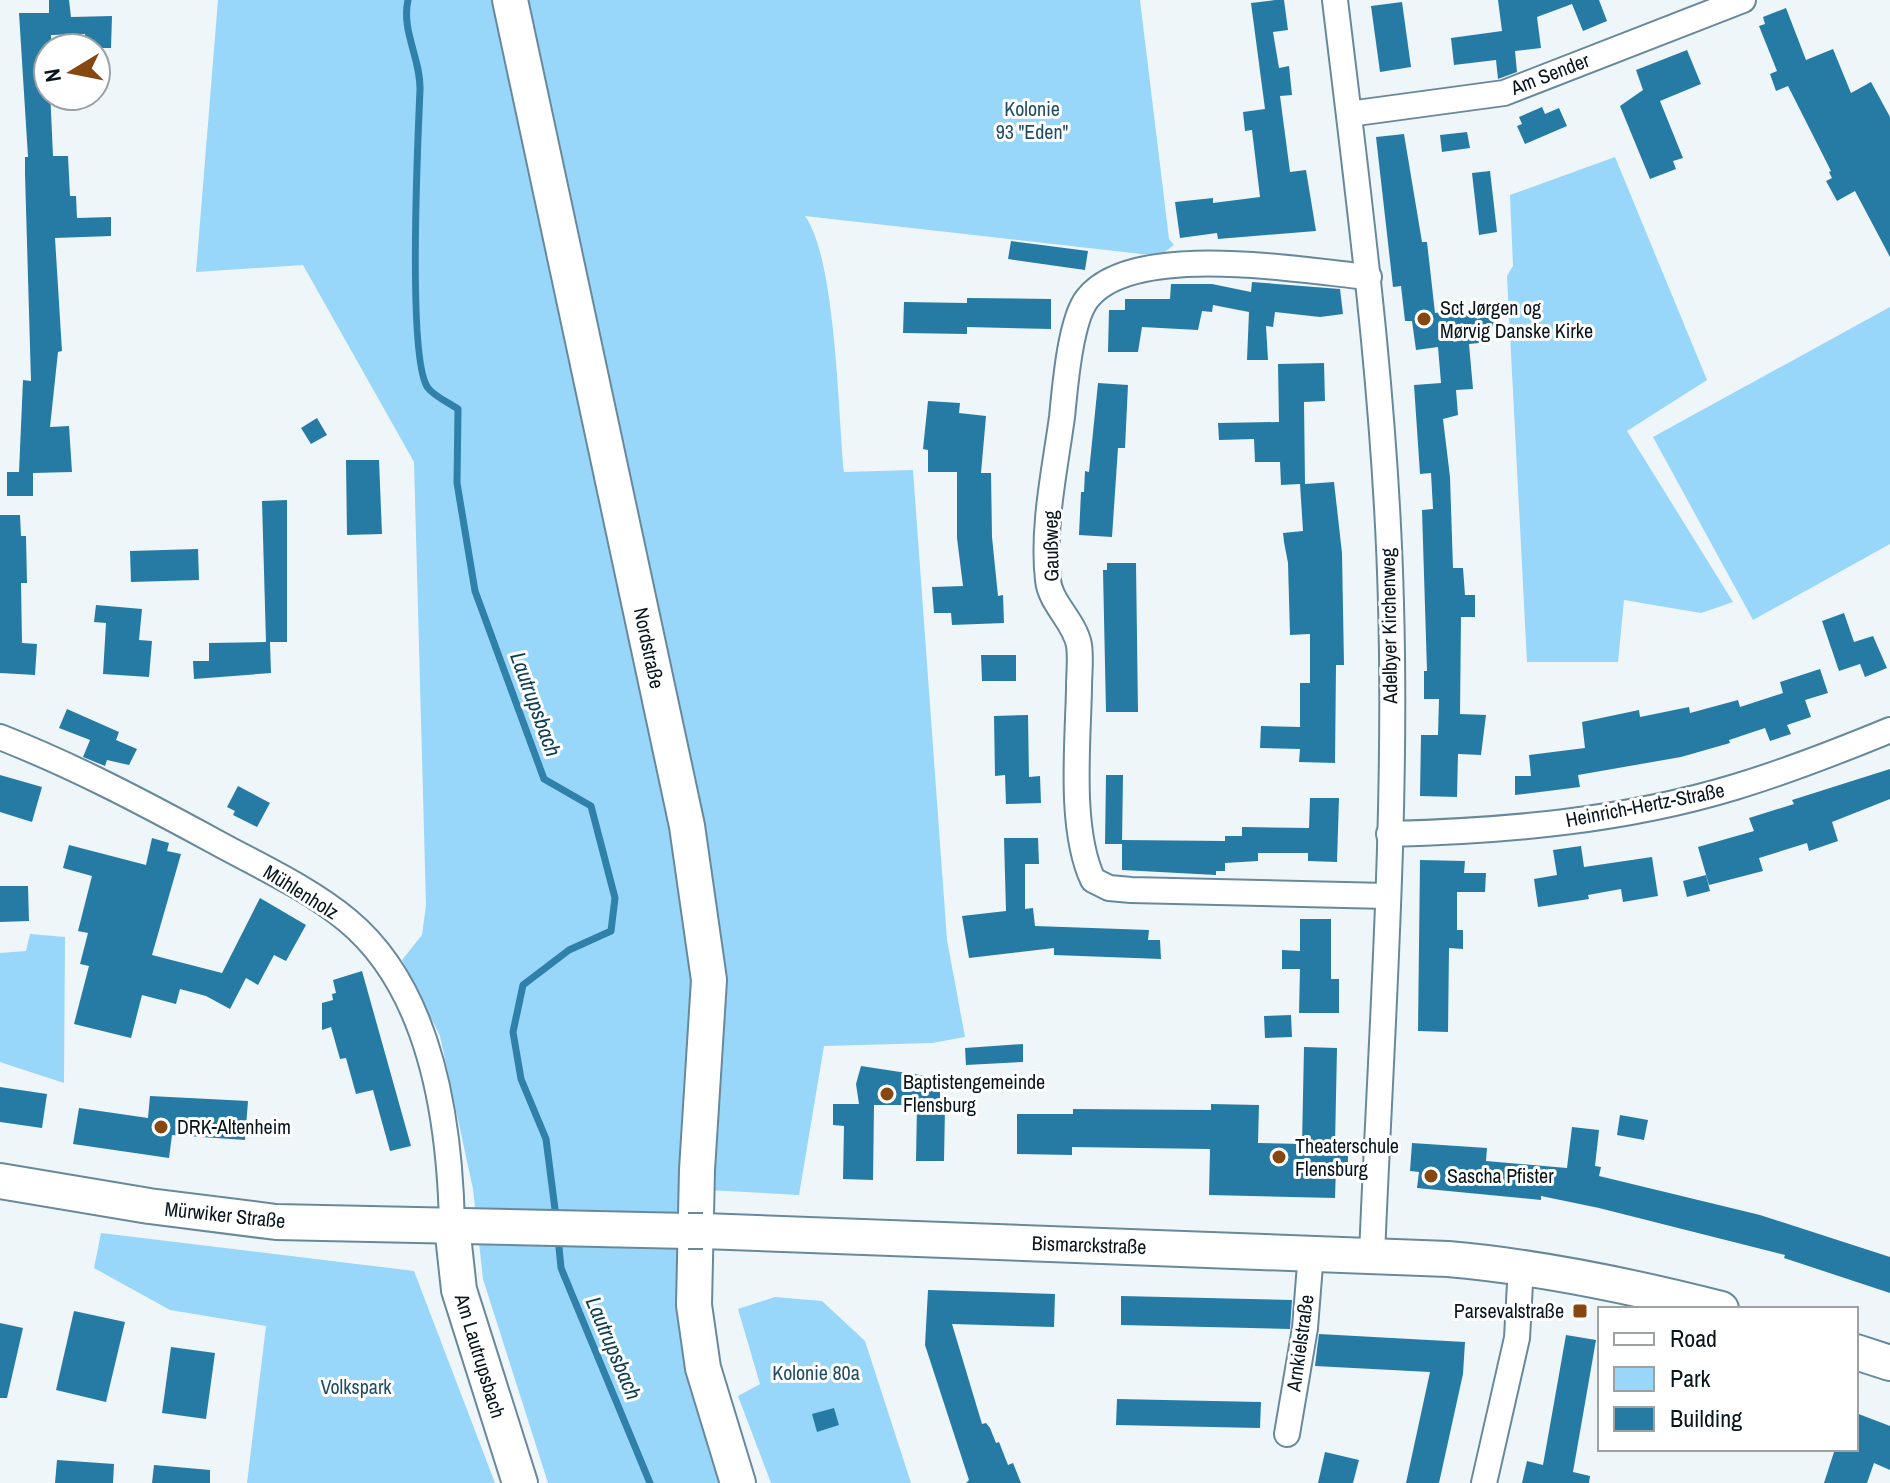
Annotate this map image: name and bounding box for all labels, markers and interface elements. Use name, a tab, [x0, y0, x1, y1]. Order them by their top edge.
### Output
north arrow	[32, 32, 112, 112]
street label: Am Sender	[1506, 46, 1593, 101]
text: N	[36, 66, 68, 84]
park label: Kolonie 93 "Eden"	[996, 95, 1069, 145]
place label: Sct Jørgen og Mørvig Danske Kirke	[1440, 294, 1593, 344]
marker: Sct Jørgen og Mørvig Danske Kirke	[1415, 310, 1433, 328]
street label: Gaußweg	[1036, 510, 1065, 582]
street label: Adelbyer Kirchenweg	[1374, 548, 1403, 705]
street label: Nordstraße	[628, 605, 671, 691]
water label: Lautrupsbach	[503, 648, 569, 760]
street label: Heinrich-Hertz-Straße	[1563, 776, 1727, 833]
street label: Mühlenholz	[259, 858, 344, 925]
place label: Baptistengemeinde Flensburg	[903, 1068, 1045, 1118]
marker: Baptistengemeinde Flensburg	[878, 1085, 896, 1103]
place label: DRK-Altenheim	[177, 1113, 291, 1140]
marker: DRK-Altenheim	[152, 1118, 170, 1136]
place label: Theaterschule Flensburg	[1295, 1132, 1399, 1182]
marker: Theaterschule Flensburg	[1270, 1148, 1288, 1166]
place label: Sascha Pfister	[1447, 1162, 1554, 1189]
marker: Sascha Pfister	[1422, 1167, 1440, 1185]
street label: Mürwiker Straße	[163, 1195, 287, 1234]
street label: Bismarckstraße	[1031, 1229, 1147, 1260]
street label: Am Lautrupsbach	[448, 1289, 512, 1421]
water label: Lautrupsbach	[579, 1292, 649, 1404]
street label: Arnkielstraße	[1279, 1293, 1320, 1394]
place label: Parsevalstraße	[1454, 1297, 1564, 1324]
marker: Parsevalstraße	[1571, 1302, 1589, 1320]
legend	[1598, 1307, 1858, 1451]
text: Road	[1670, 1322, 1717, 1354]
park label: Kolonie 80a	[772, 1359, 860, 1386]
text: Park	[1670, 1362, 1711, 1394]
park label: Volkspark	[320, 1373, 392, 1400]
text: Building	[1670, 1402, 1742, 1434]

